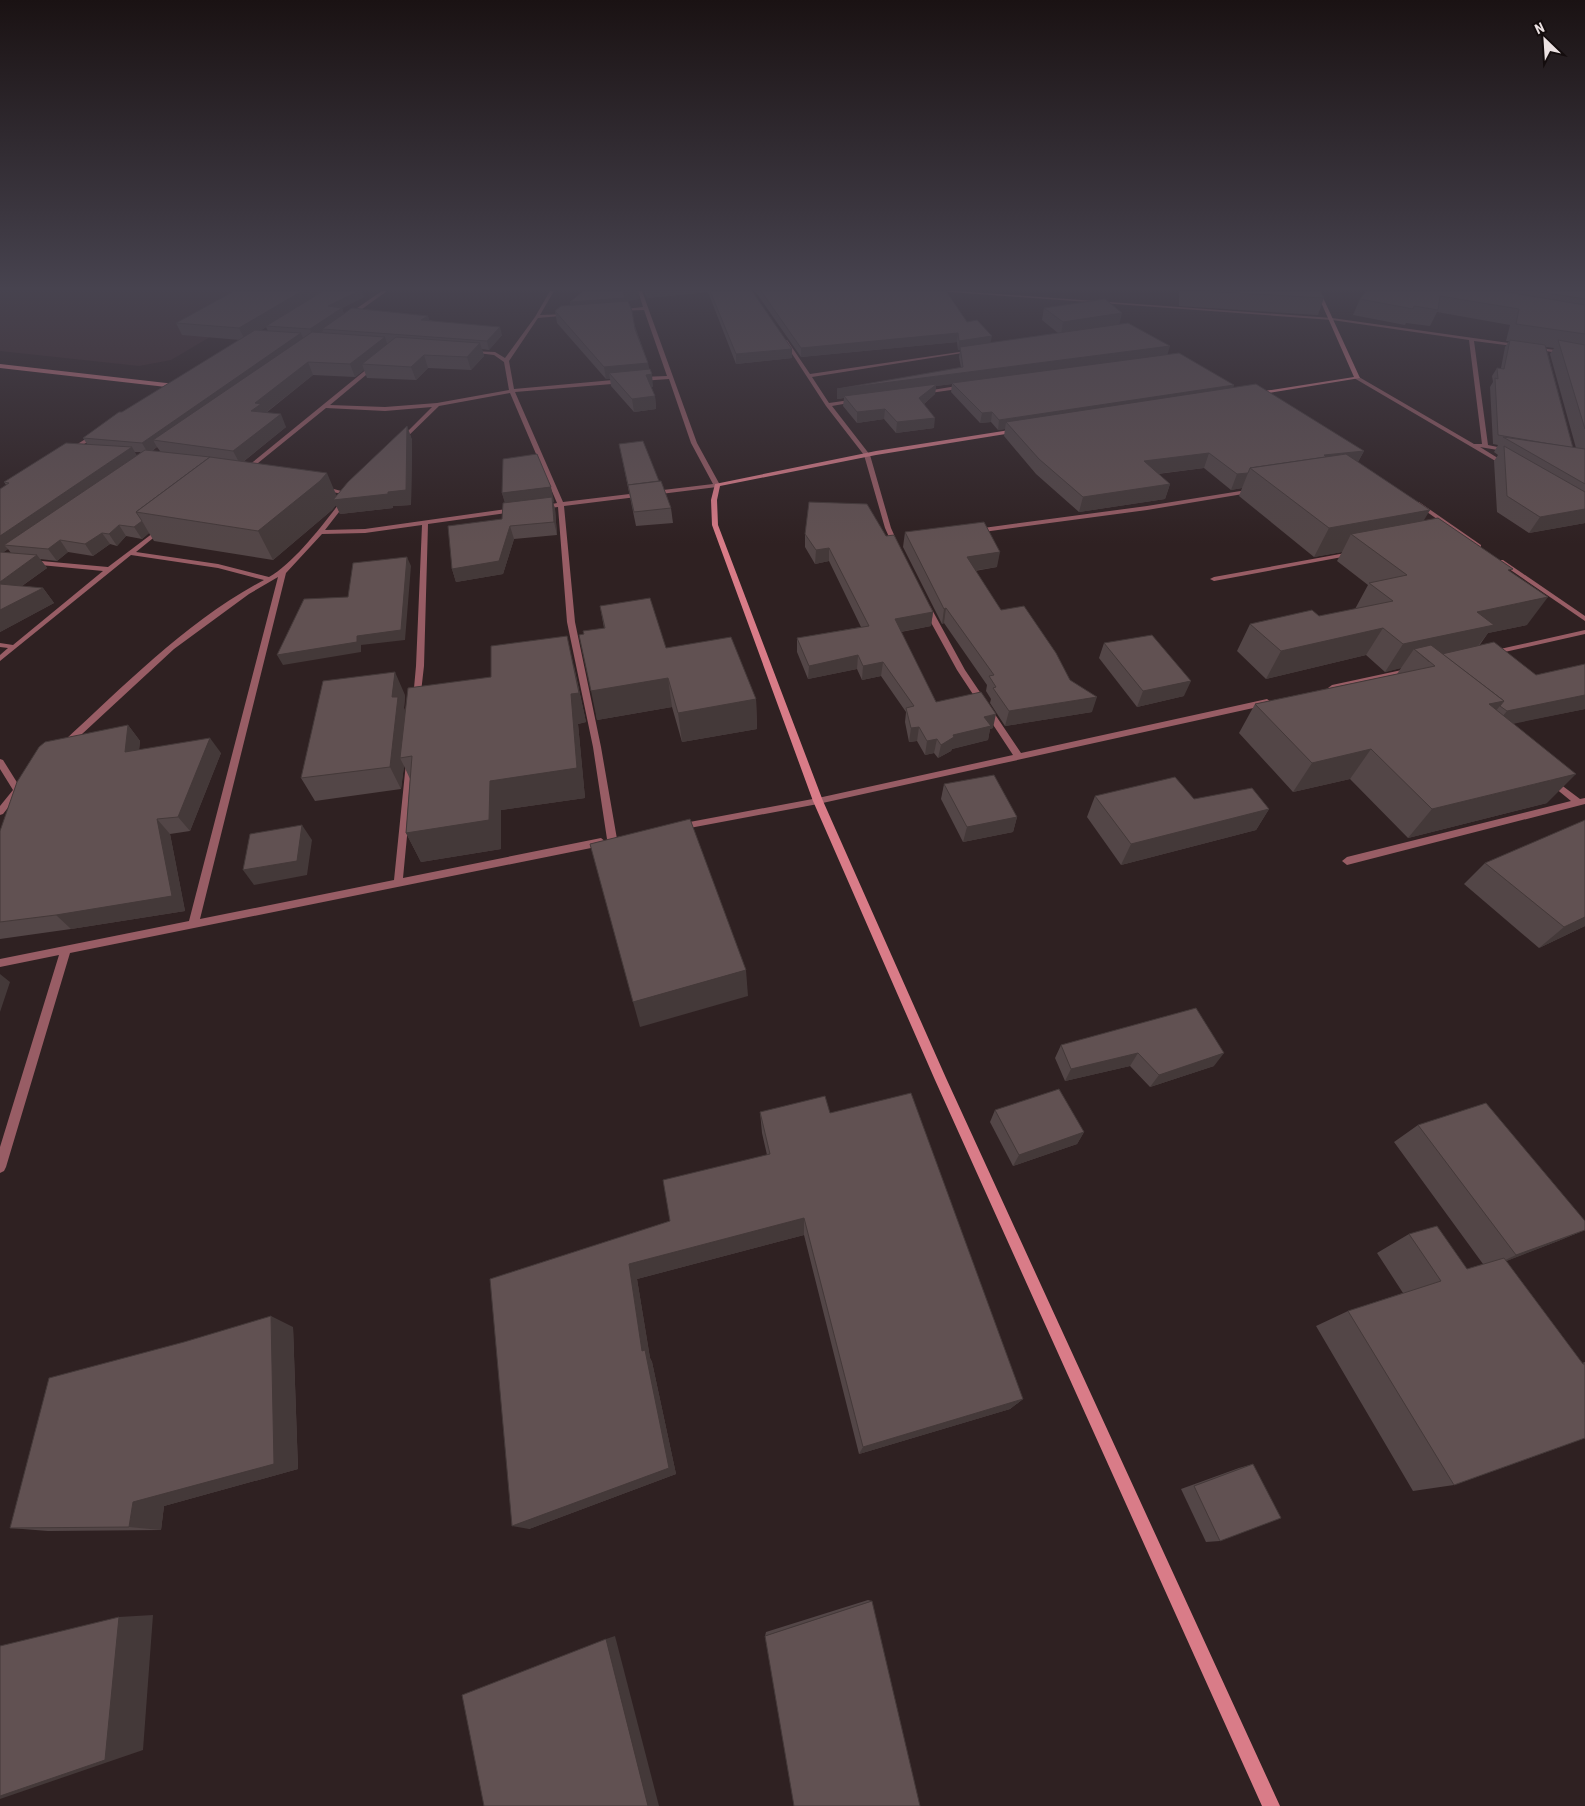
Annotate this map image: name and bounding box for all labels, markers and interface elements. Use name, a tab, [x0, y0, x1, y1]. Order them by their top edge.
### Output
north arrow	[1520, 15, 1570, 65]
text: N	[1532, 19, 1547, 37]

